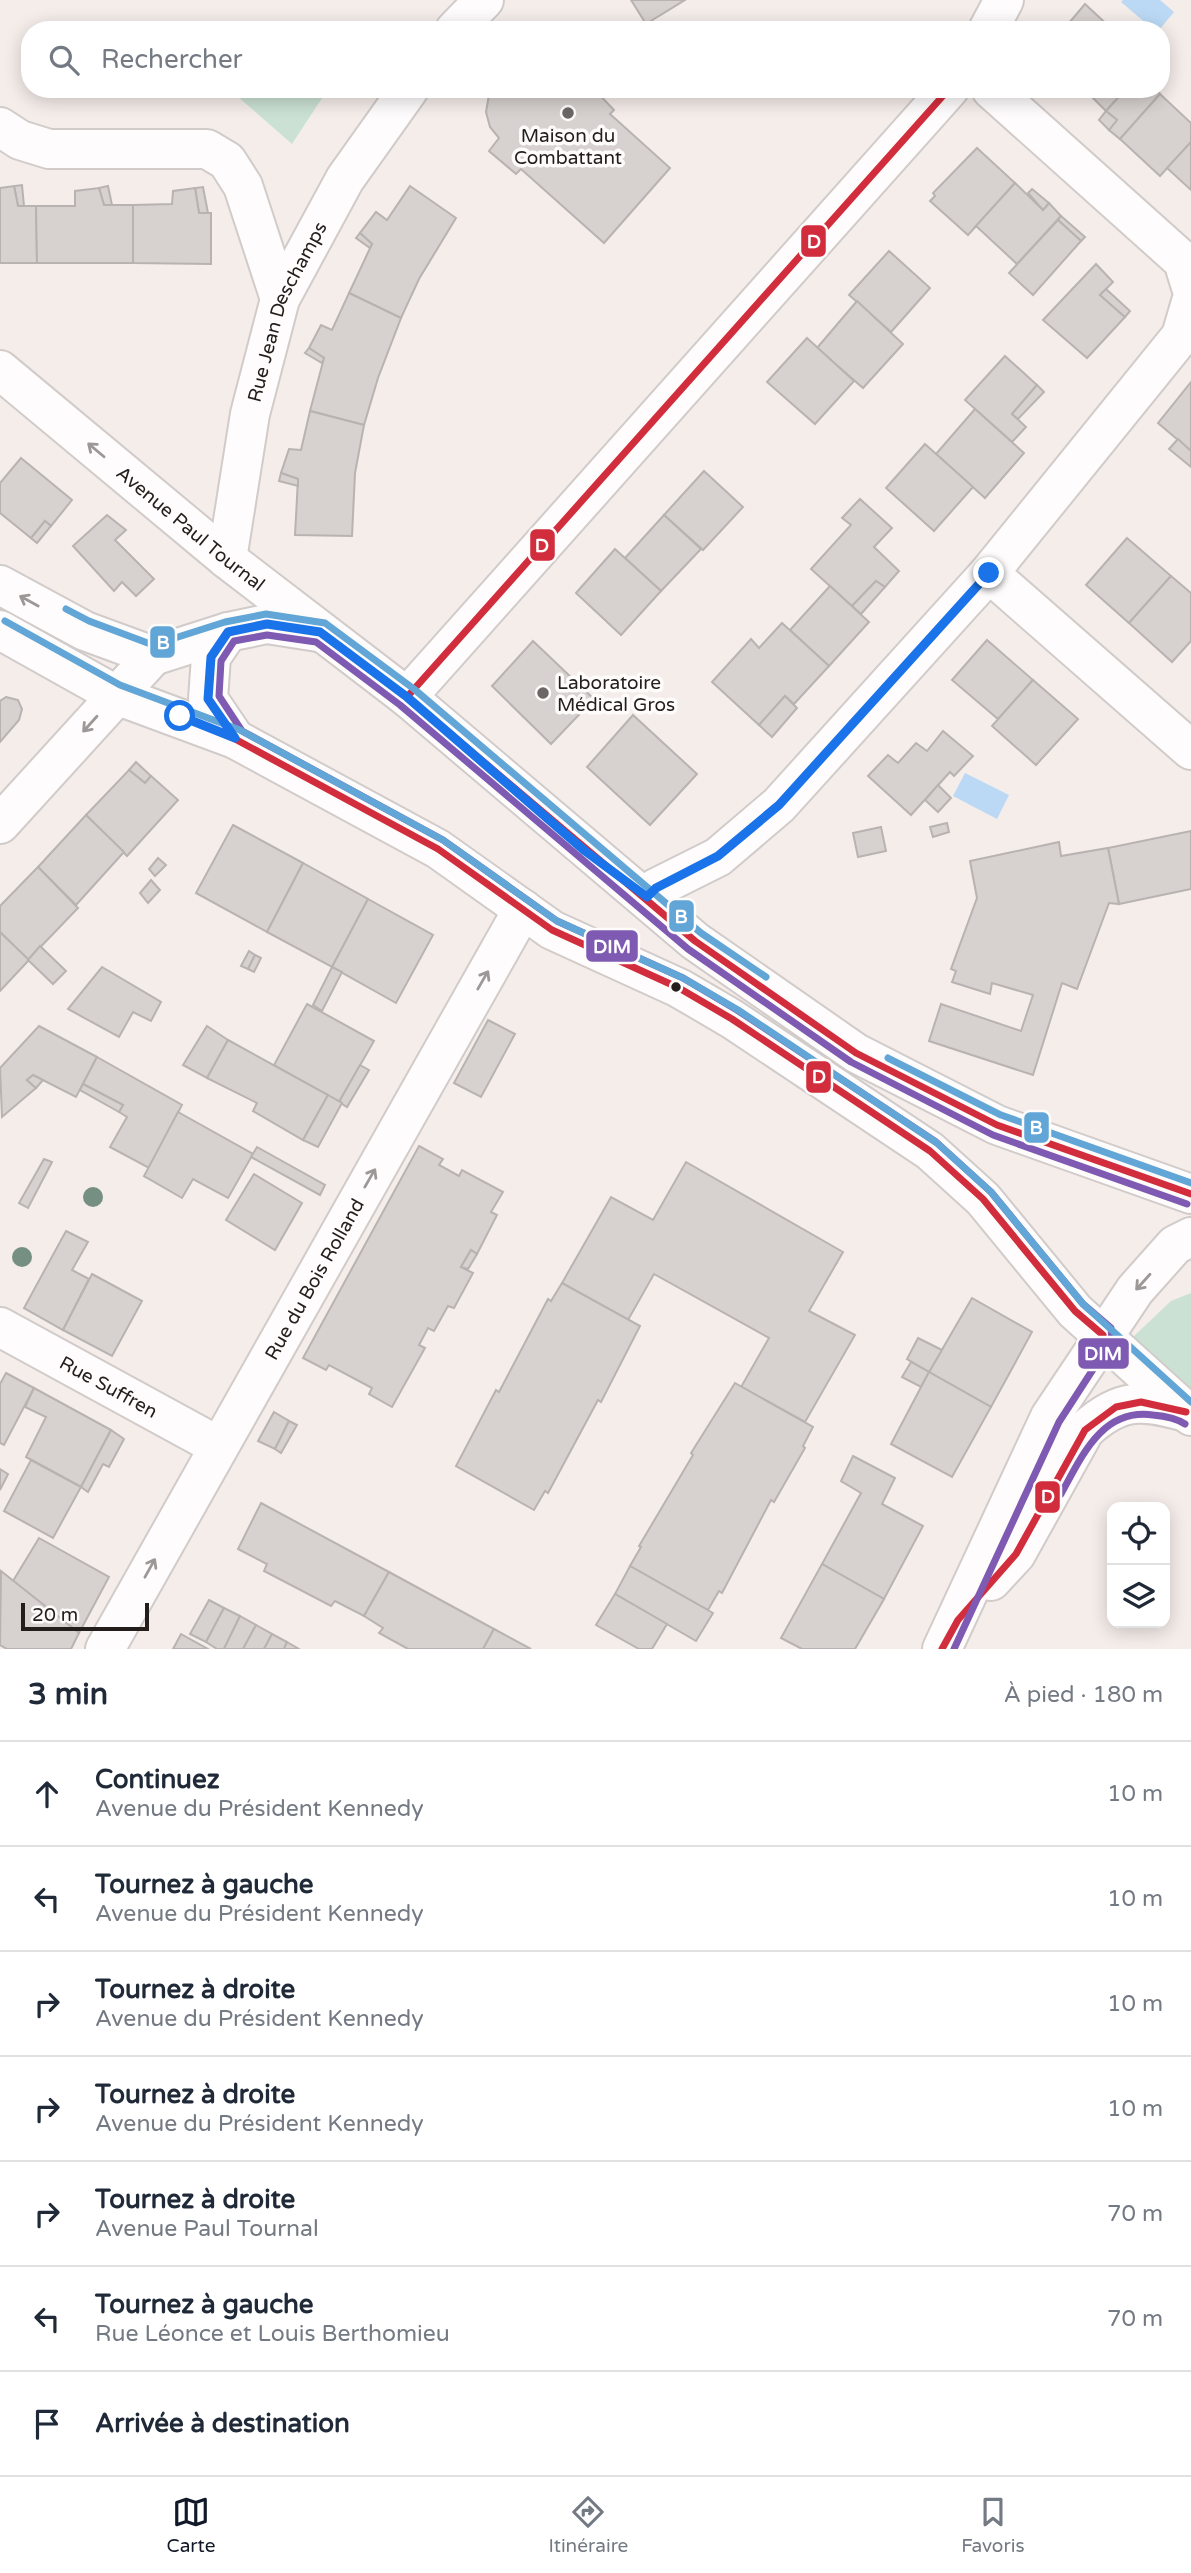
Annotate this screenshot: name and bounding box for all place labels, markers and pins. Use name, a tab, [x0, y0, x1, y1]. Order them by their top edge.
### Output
marker: Maison du Combattant	[560, 105, 576, 121]
place label: Maison du Combattant	[514, 125, 622, 169]
place label: Laboratoire Médical Gros	[557, 672, 675, 716]
marker: Laboratoire Médical Gros	[535, 685, 551, 701]
unlabelled marker	[669, 980, 683, 994]

